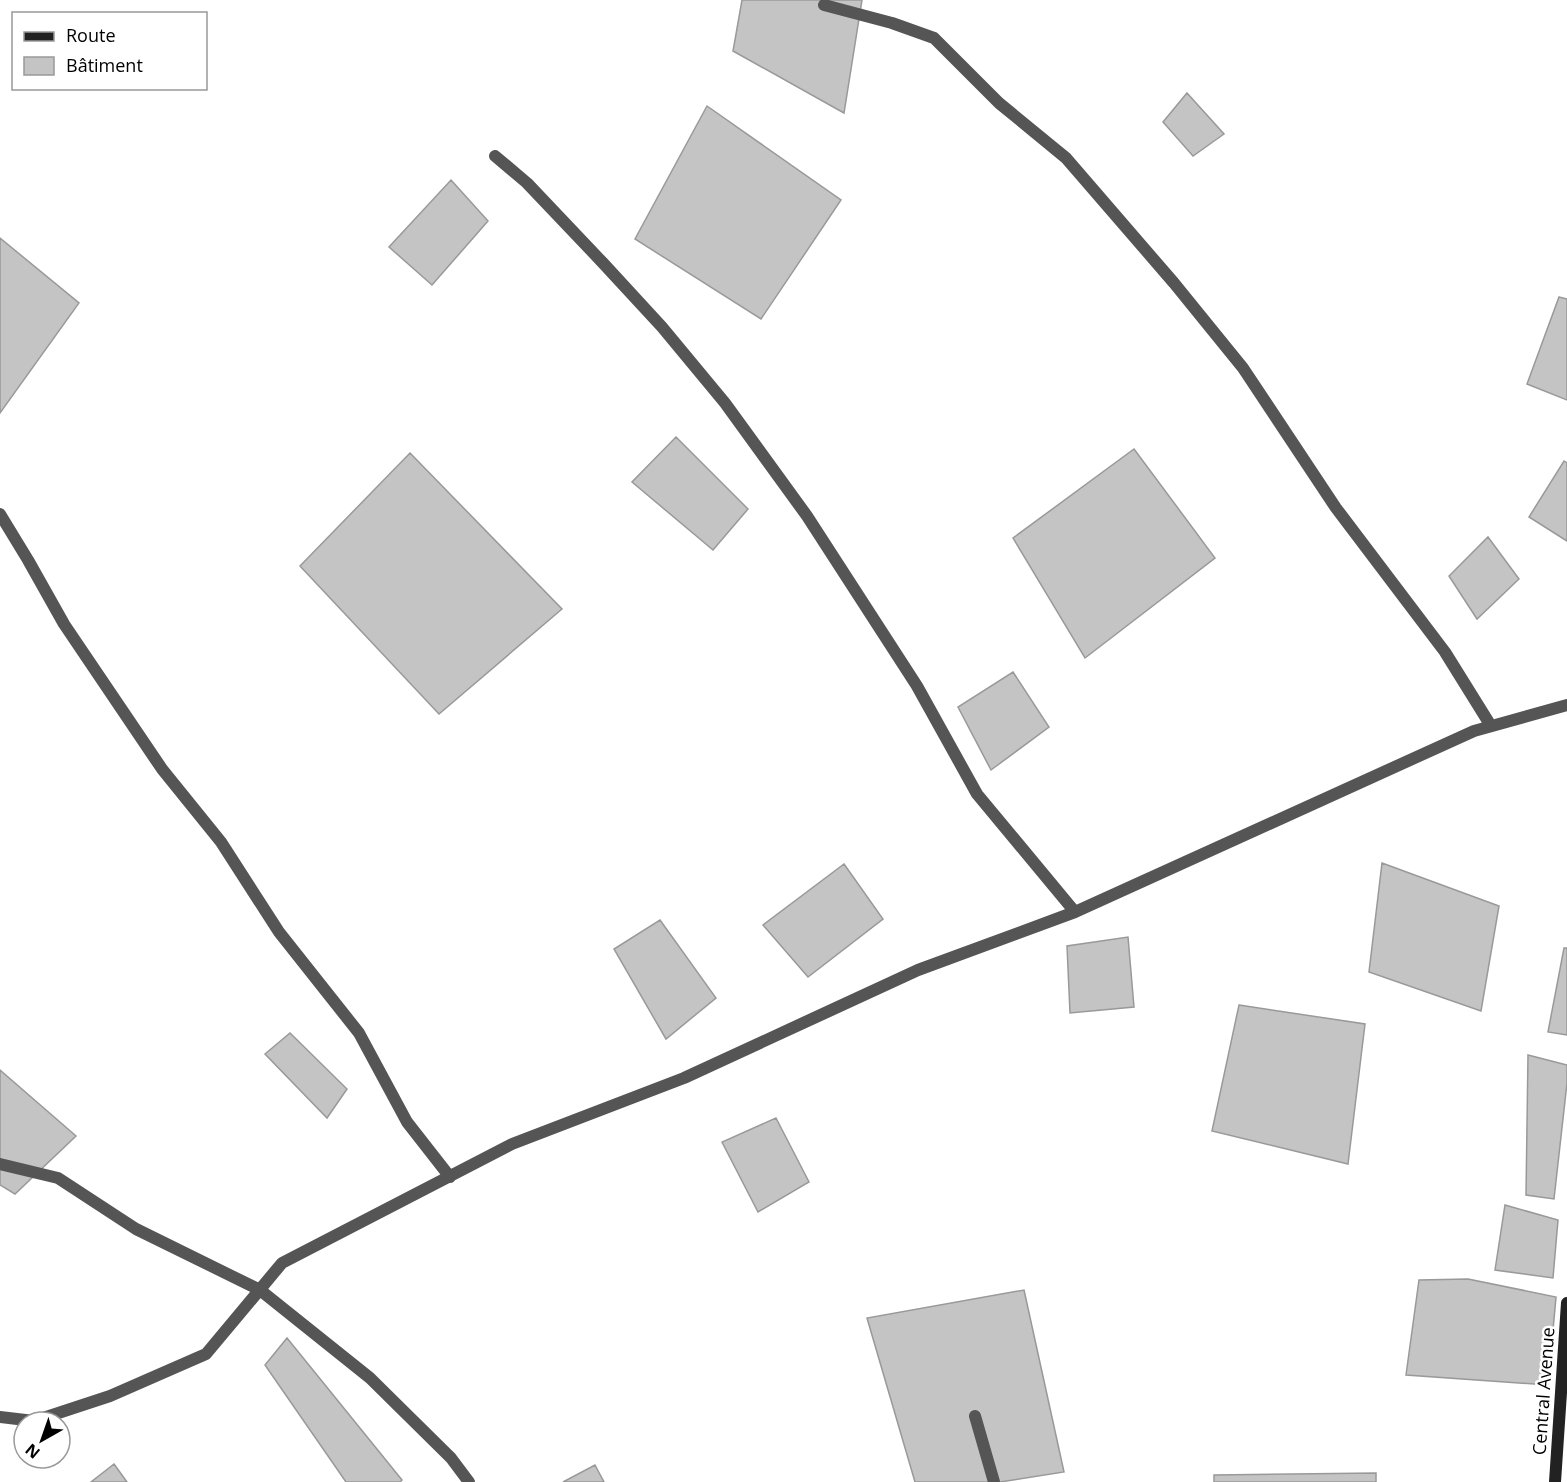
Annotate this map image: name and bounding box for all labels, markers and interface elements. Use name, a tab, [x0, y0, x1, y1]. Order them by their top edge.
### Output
legend	[12, 12, 207, 90]
text: Route	[66, 23, 116, 47]
text: Bâtiment	[66, 53, 143, 77]
street label: Central Avenue	[1527, 1326, 1559, 1456]
north arrow	[12, 1410, 72, 1470]
text: N	[20, 1439, 44, 1464]

